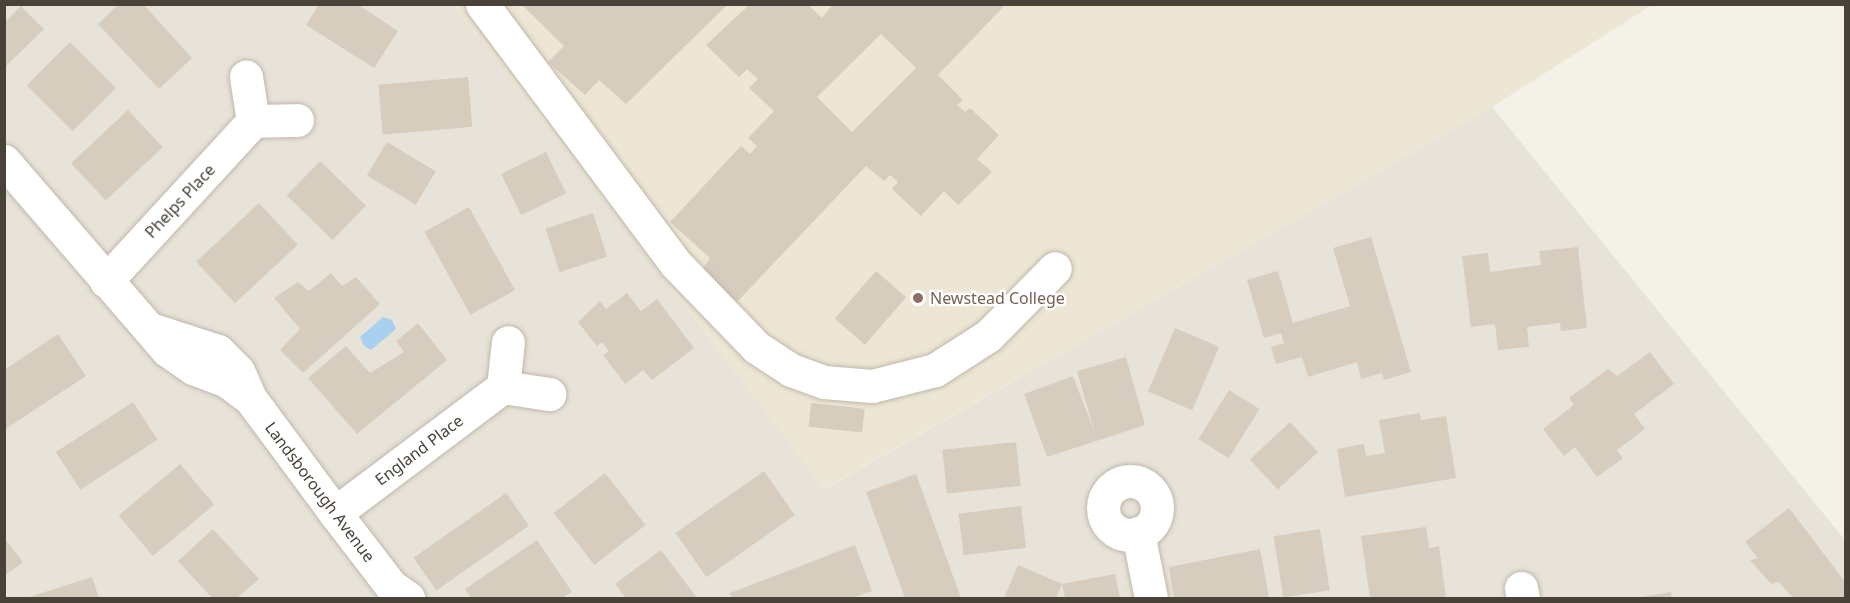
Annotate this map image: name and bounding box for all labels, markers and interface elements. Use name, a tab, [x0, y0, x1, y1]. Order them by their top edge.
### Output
street label: Phelps Place	[141, 160, 219, 242]
place label: Newstead College	[930, 288, 1065, 308]
marker: Newstead College	[911, 291, 925, 305]
street label: England Place	[371, 411, 467, 489]
street label: Landsborough Avenue	[261, 418, 379, 566]

